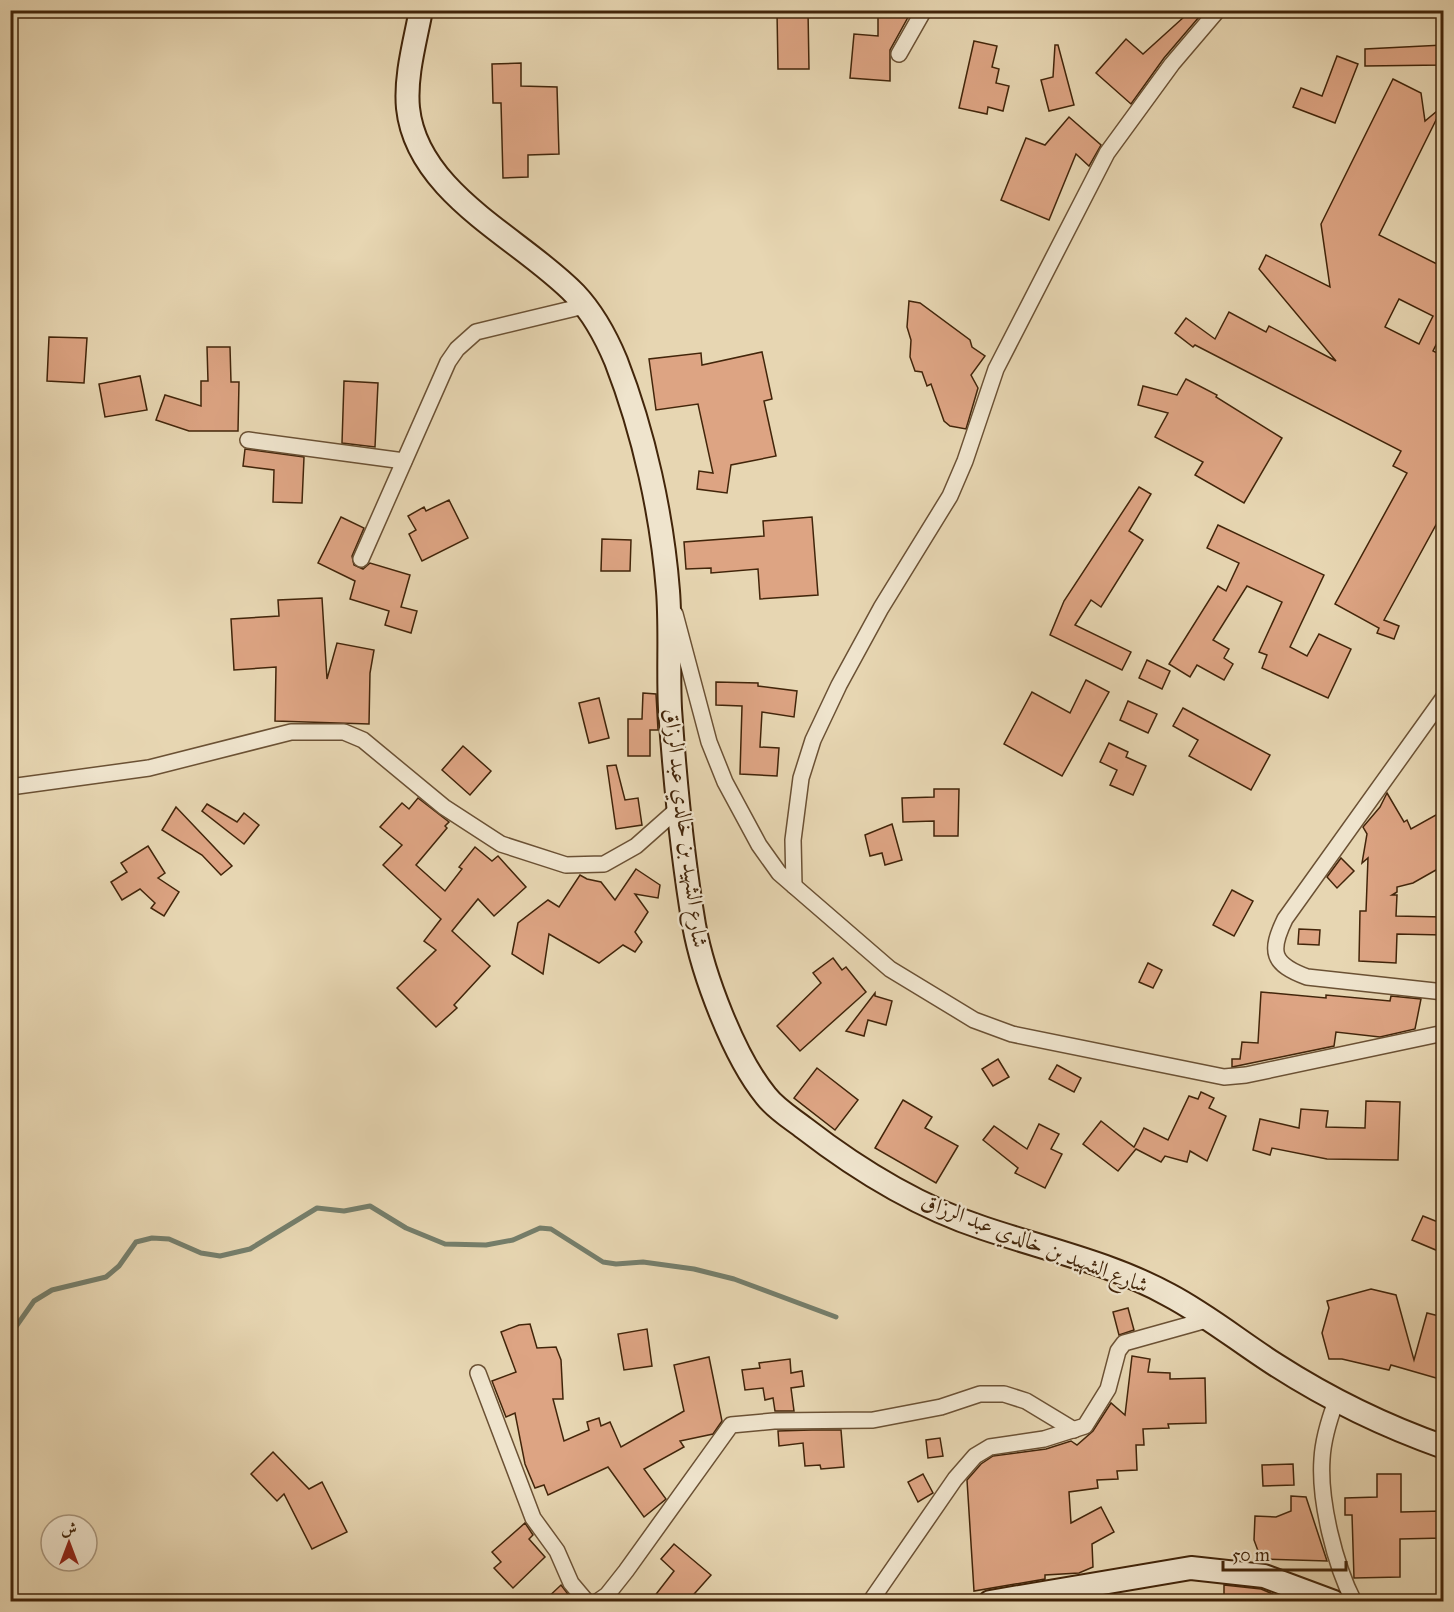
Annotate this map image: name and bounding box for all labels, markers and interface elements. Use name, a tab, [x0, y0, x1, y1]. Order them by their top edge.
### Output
street label: شارع الشهيد بن خالدي عبد الرزاق	[653, 707, 714, 950]
street label: شارع الشهيد بن خالدي عبد الرزاق	[916, 1187, 1152, 1303]
north arrow	[39, 1513, 99, 1573]
text: ش	[61, 1519, 77, 1538]
scale bar	[1223, 1534, 1346, 1572]
text: 50 m	[1232, 1544, 1270, 1566]

